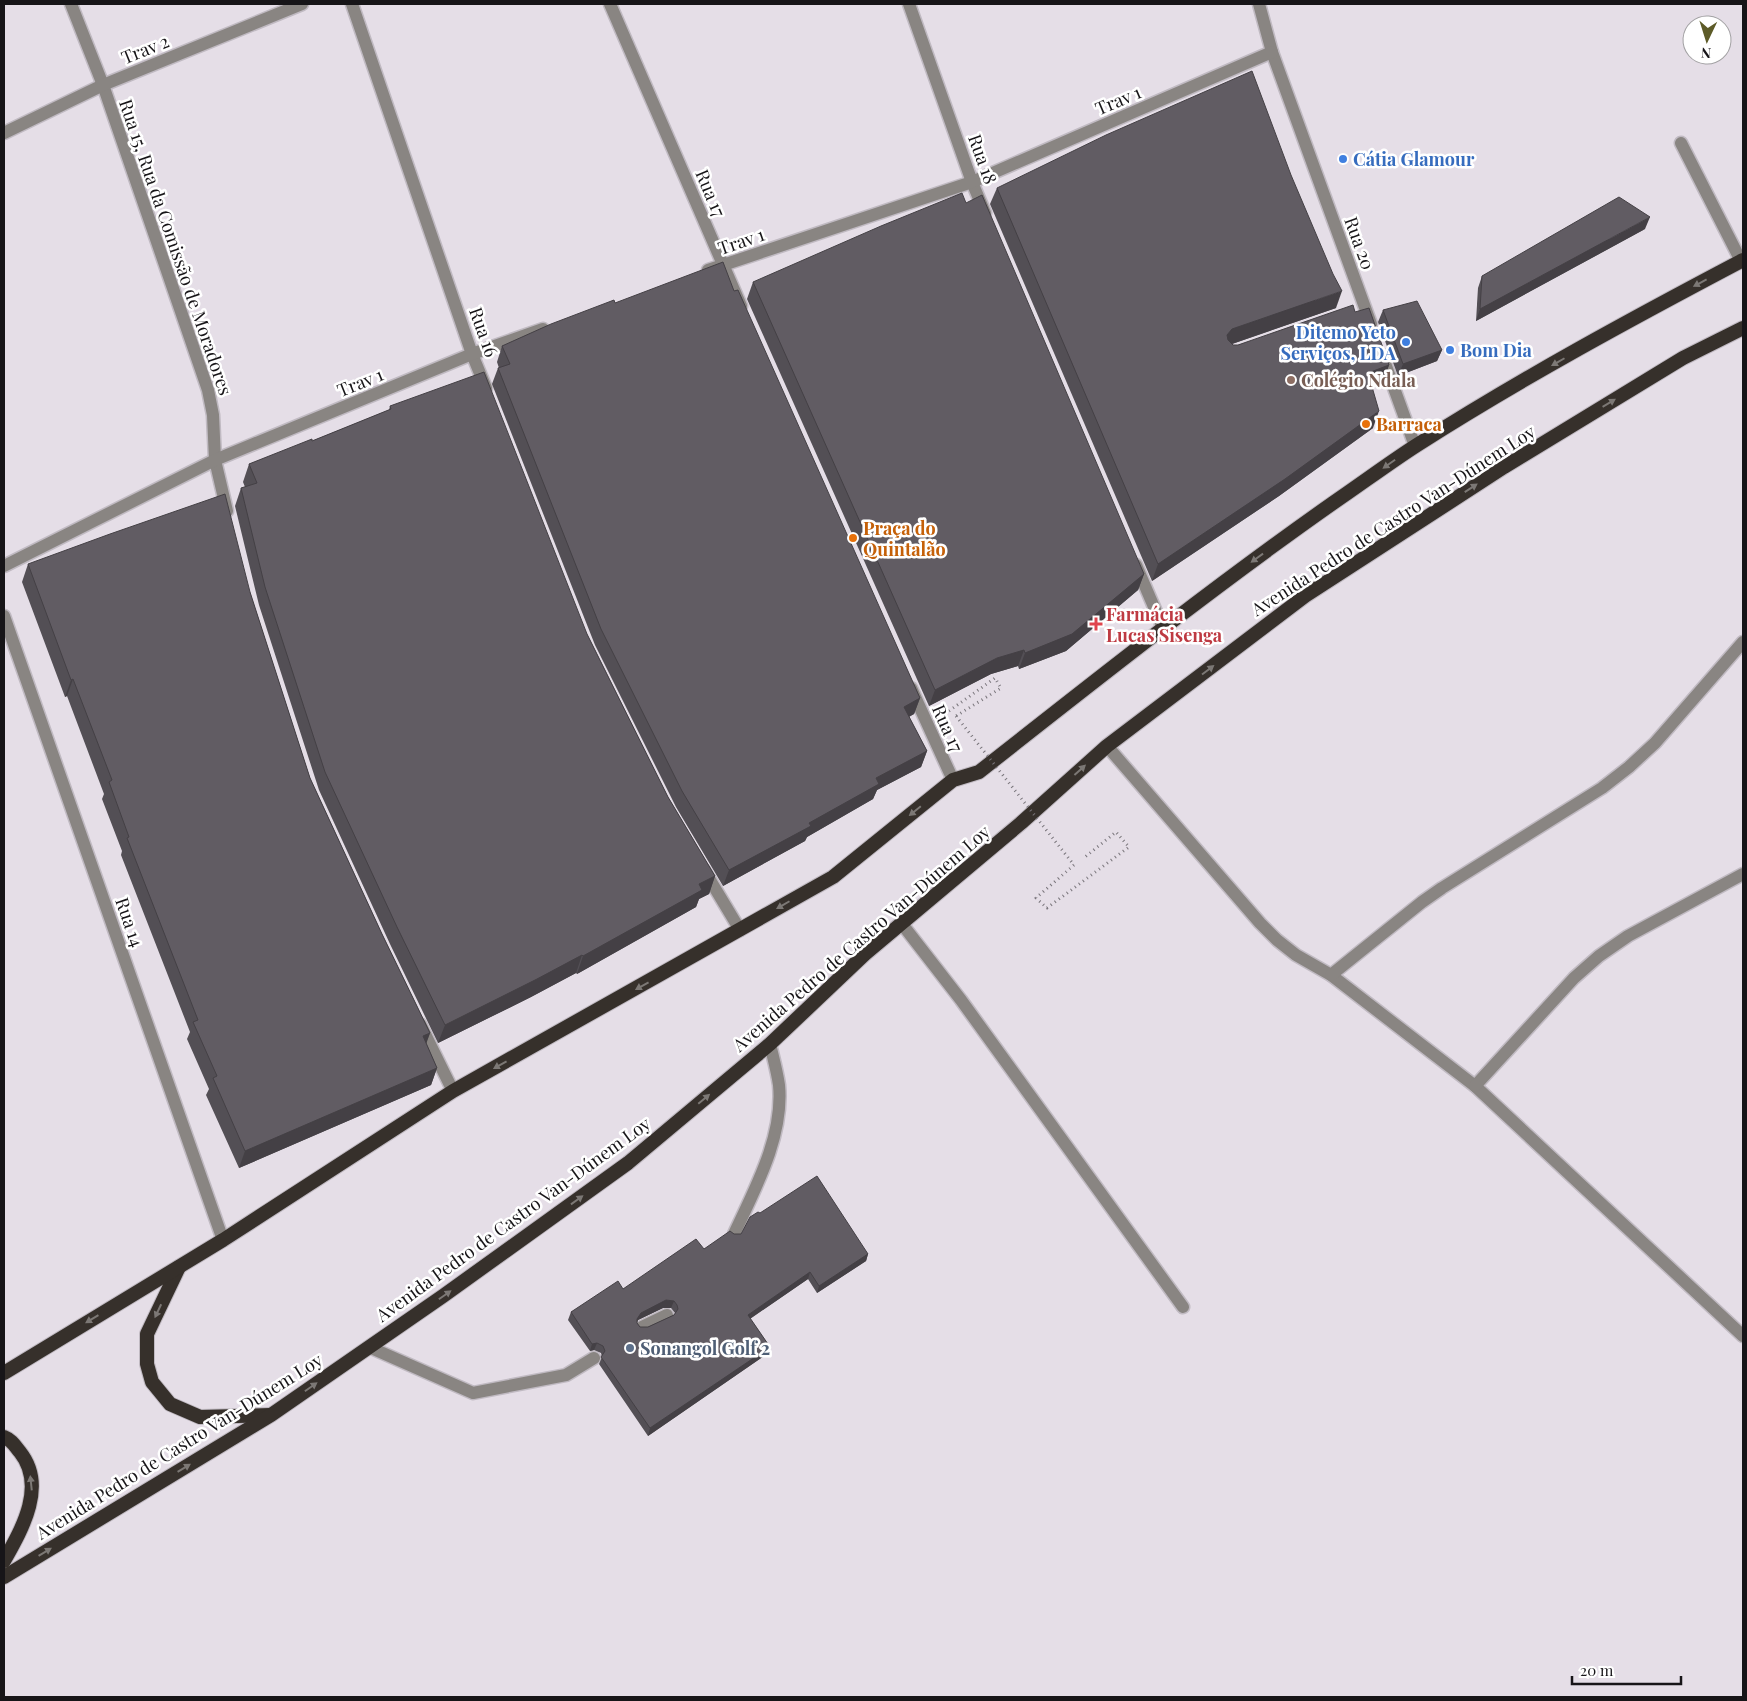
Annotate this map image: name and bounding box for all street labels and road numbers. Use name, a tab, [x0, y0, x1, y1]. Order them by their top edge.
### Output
street label: Trav 2	[118, 29, 172, 69]
street label: Trav 1	[1091, 80, 1145, 120]
street label: Rua 15, Rua da Comissão de Moradores	[114, 96, 238, 398]
street label: Rua 18	[963, 131, 1003, 187]
street label: Rua 17	[690, 166, 732, 221]
street label: Rua 20	[1339, 213, 1381, 273]
street label: Trav 1	[715, 222, 768, 260]
street label: Rua 16	[464, 304, 504, 360]
street label: Trav 1	[333, 362, 387, 402]
street label: Avenida Pedro de Castro Van-Dúnem Loy	[1246, 419, 1540, 622]
street label: Rua 17	[927, 701, 969, 756]
street label: Avenida Pedro de Castro Van-Dúnem Loy	[726, 819, 995, 1057]
street label: Rua 14	[110, 894, 150, 950]
street label: Avenida Pedro de Castro Van-Dúnem Loy	[370, 1111, 655, 1327]
street label: Avenida Pedro de Castro Van-Dúnem Loy	[30, 1347, 327, 1545]

